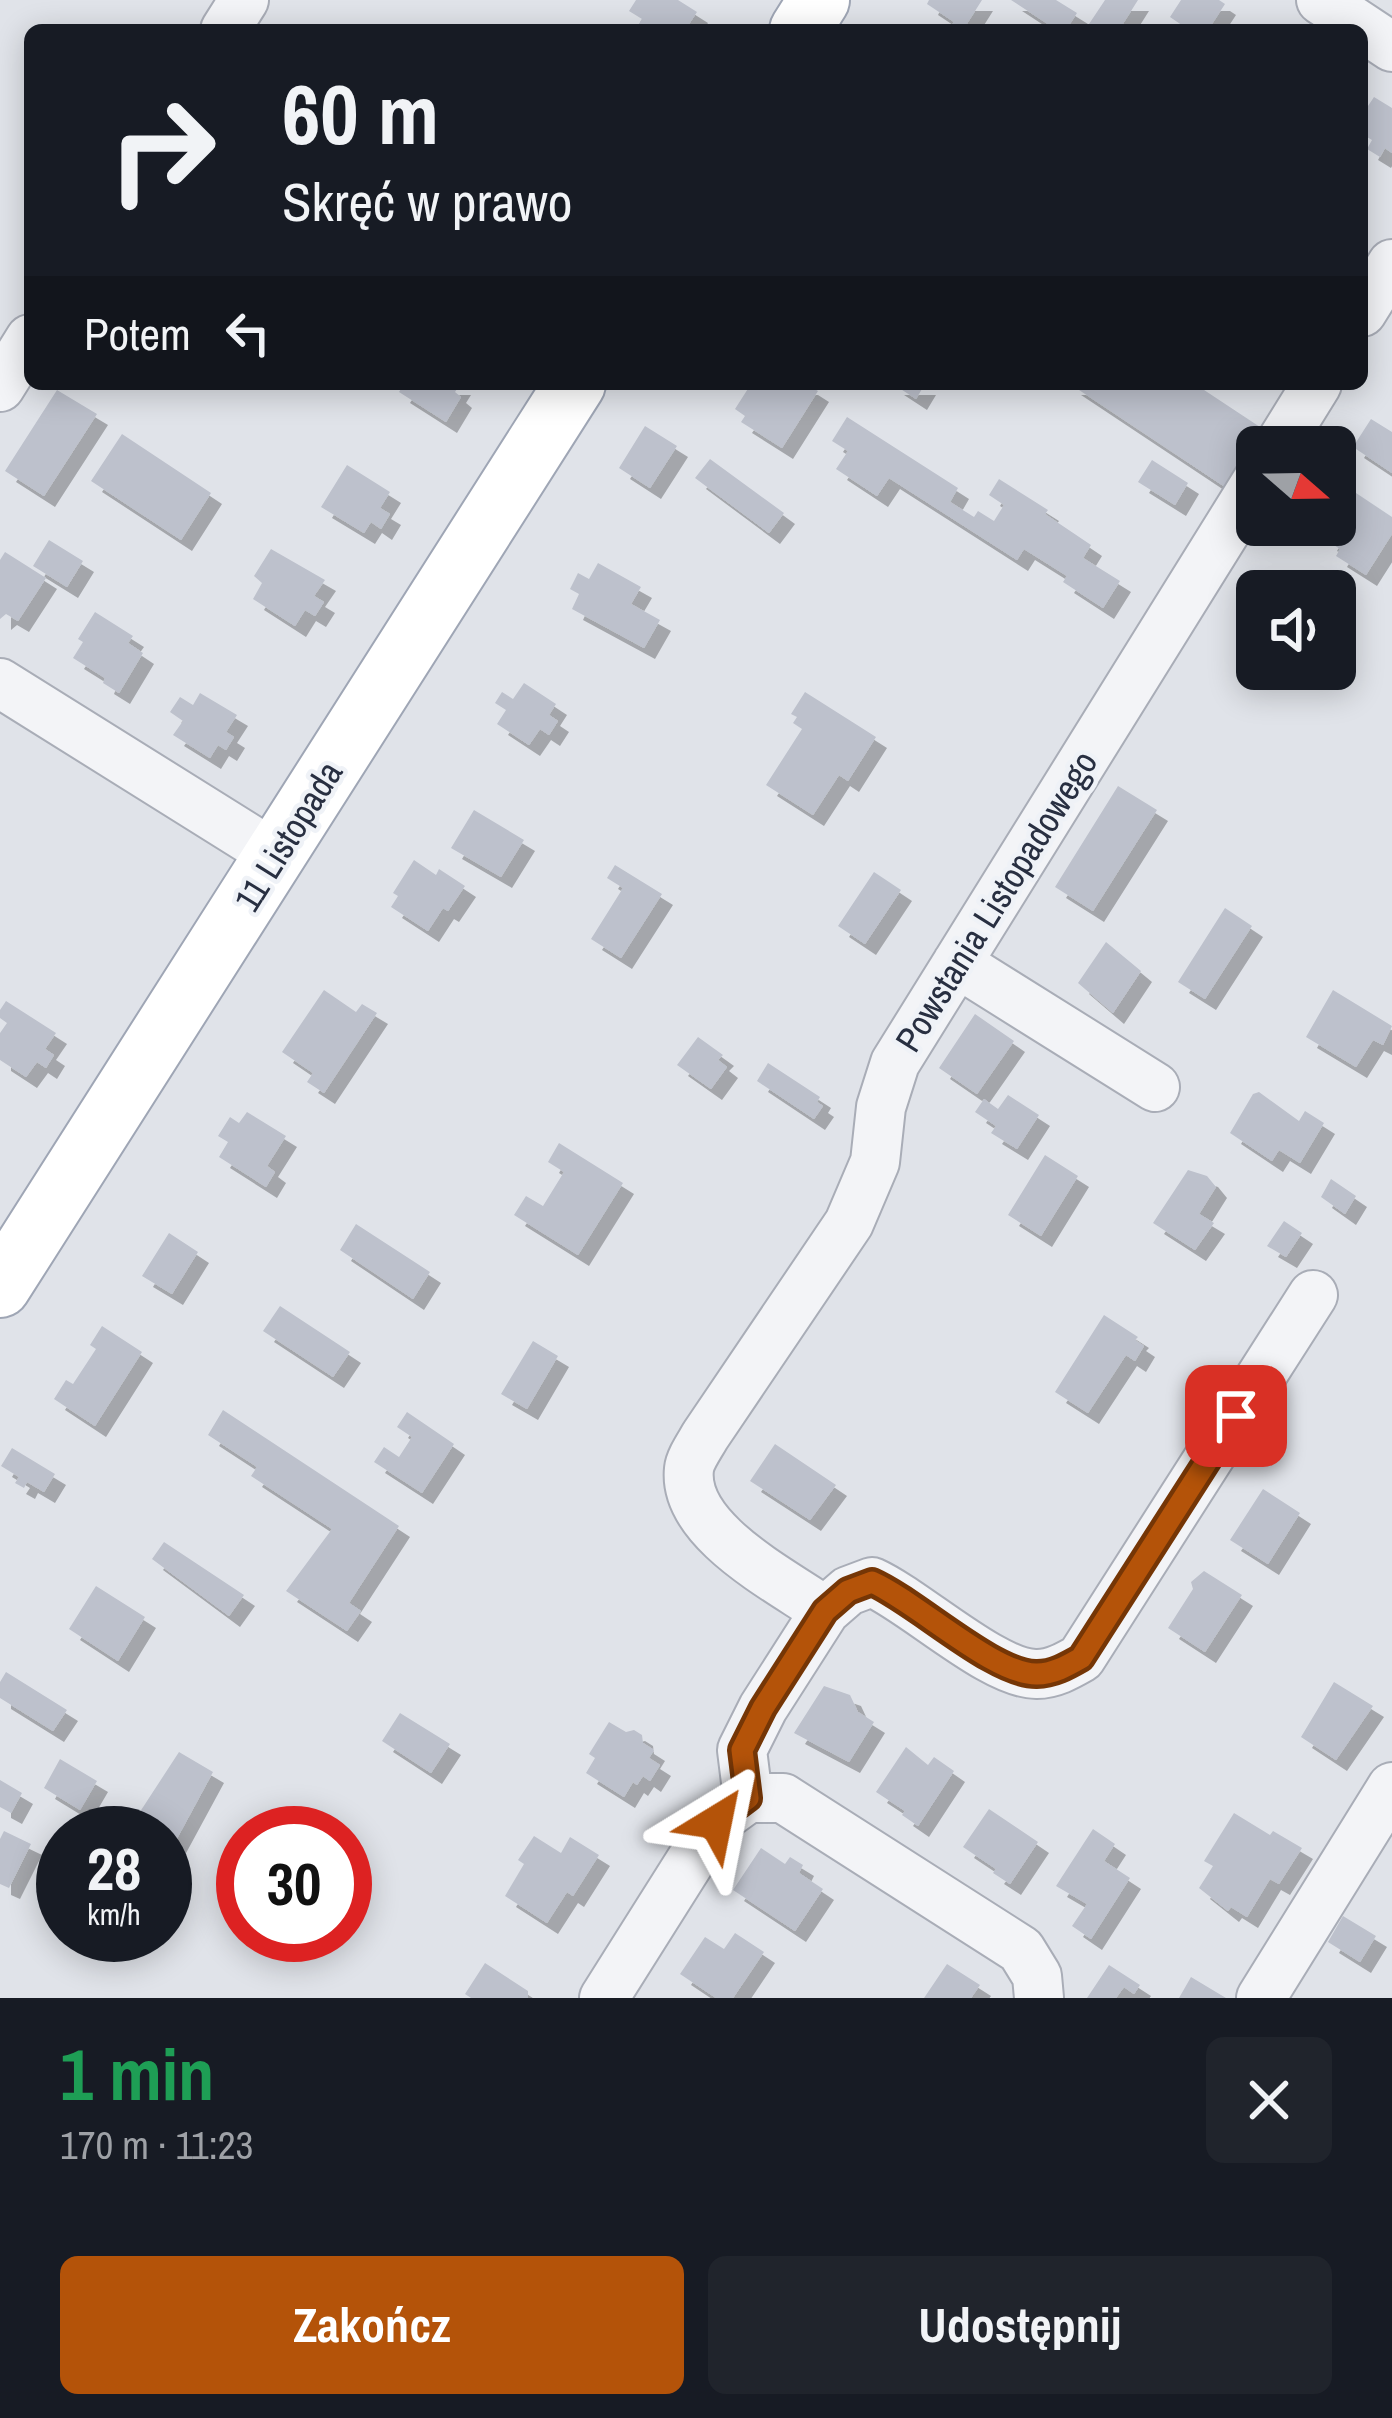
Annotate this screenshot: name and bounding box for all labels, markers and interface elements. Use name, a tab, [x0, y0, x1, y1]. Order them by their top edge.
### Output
text: 60 m	[282, 57, 439, 170]
icon: right	[84, 72, 240, 228]
text: Skręć w prawo	[282, 165, 572, 238]
icon: left	[215, 300, 281, 366]
text: Potem	[84, 303, 191, 364]
north arrow	[1236, 426, 1356, 546]
map controls	[1236, 426, 1356, 690]
button: sound	[1236, 570, 1356, 690]
street label: Powstania Listopadowego	[884, 741, 1108, 1061]
street label: 11 Listopada	[223, 752, 353, 920]
pin	[1185, 1365, 1287, 1467]
icon: arrive	[1203, 1383, 1269, 1449]
position arrow	[653, 1759, 779, 1885]
speed limit sign: 30	[216, 1806, 372, 1962]
text: 28	[87, 1828, 141, 1909]
text: km/h	[87, 1894, 141, 1934]
text: 1 min	[60, 2025, 214, 2122]
button: close	[1206, 2037, 1332, 2163]
text: 170 m · 11:23	[60, 2119, 253, 2171]
button: Zakończ	[60, 2256, 684, 2394]
button: Udostępnij	[708, 2256, 1332, 2394]

